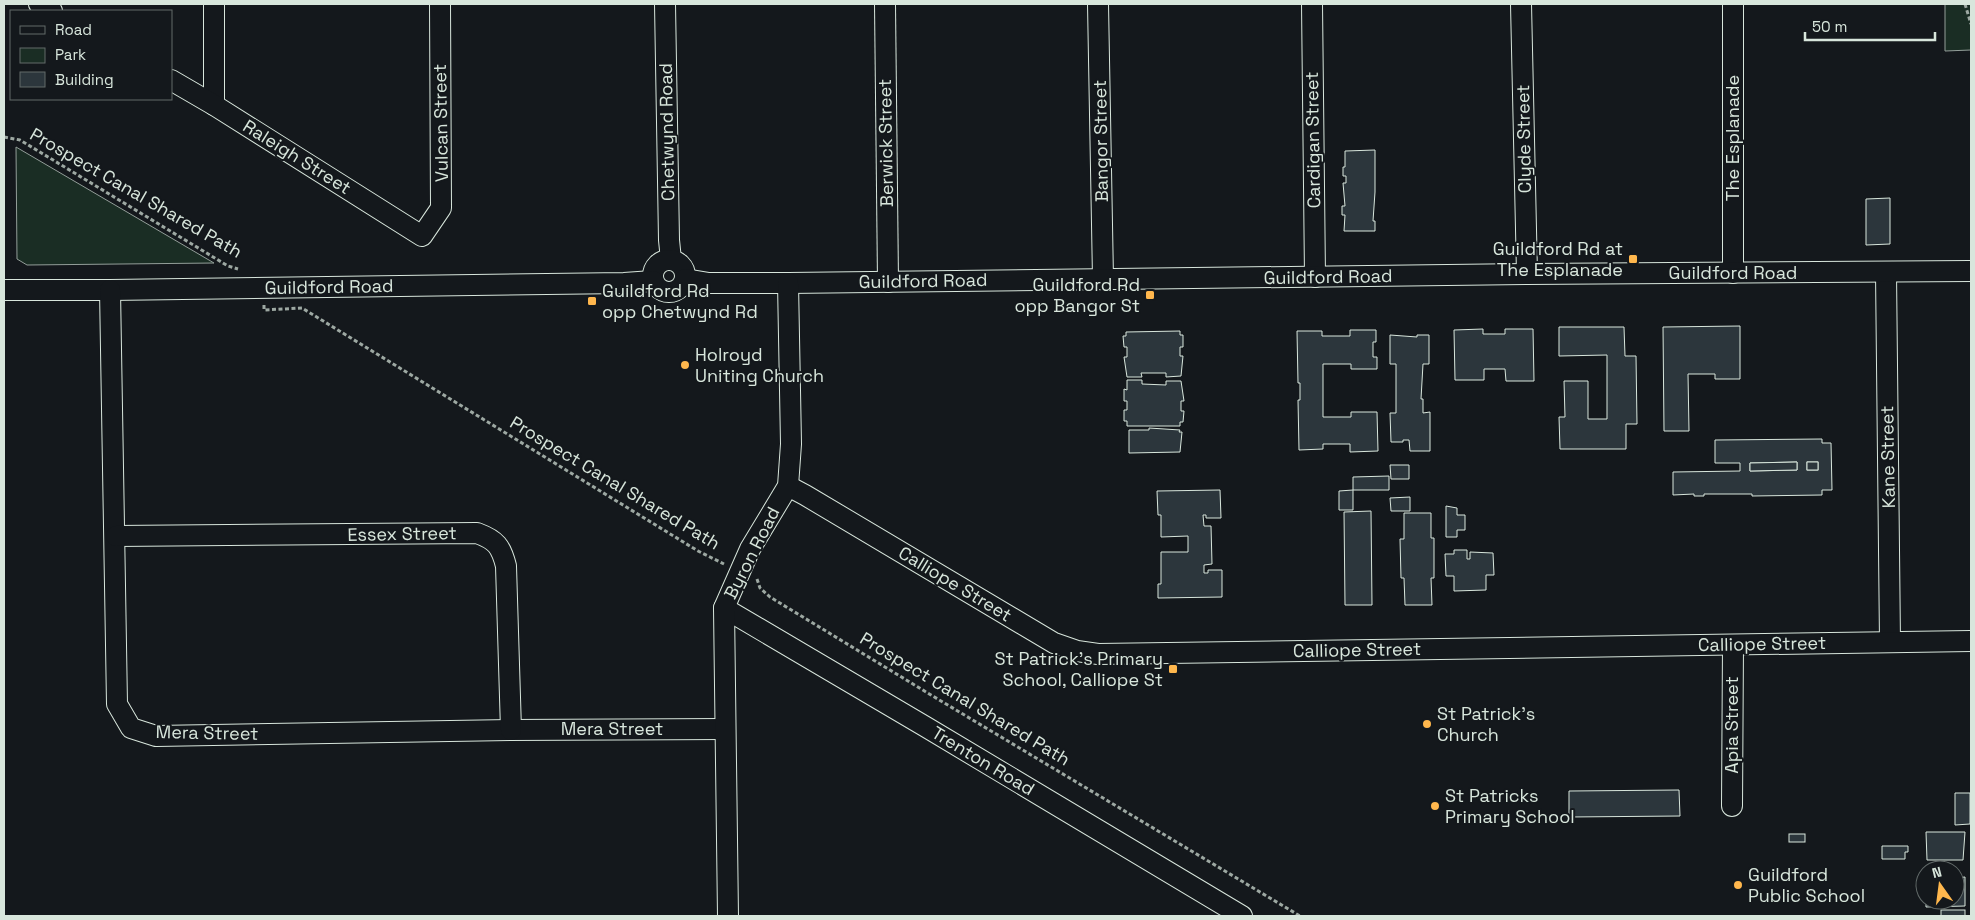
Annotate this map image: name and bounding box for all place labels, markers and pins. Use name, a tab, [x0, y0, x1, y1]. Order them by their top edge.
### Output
place label: Guildford Rd at The Esplanade	[1493, 237, 1623, 281]
marker: Guildford Rd at The Esplanade	[1627, 253, 1639, 265]
place label: Guildford Rd opp Bangor St	[1014, 273, 1140, 317]
place label: Guildford Rd opp Chetwynd Rd	[602, 279, 758, 323]
marker: Guildford Rd opp Bangor St	[1144, 289, 1156, 301]
marker: Guildford Rd opp Chetwynd Rd	[586, 295, 598, 307]
place label: Holroyd Uniting Church	[695, 343, 824, 387]
marker: Holroyd Uniting Church	[679, 359, 691, 371]
place label: St Patrick's Primary School, Calliope St	[995, 647, 1163, 691]
marker: St Patrick's Primary School, Calliope St	[1167, 663, 1179, 675]
place label: St Patrick's Church	[1437, 702, 1535, 746]
marker: St Patrick's Church	[1421, 718, 1433, 730]
place label: St Patricks Primary School	[1445, 784, 1575, 828]
marker: St Patricks Primary School	[1429, 800, 1441, 812]
place label: Guildford Public School	[1748, 863, 1865, 907]
marker: Guildford Public School	[1732, 879, 1744, 891]

